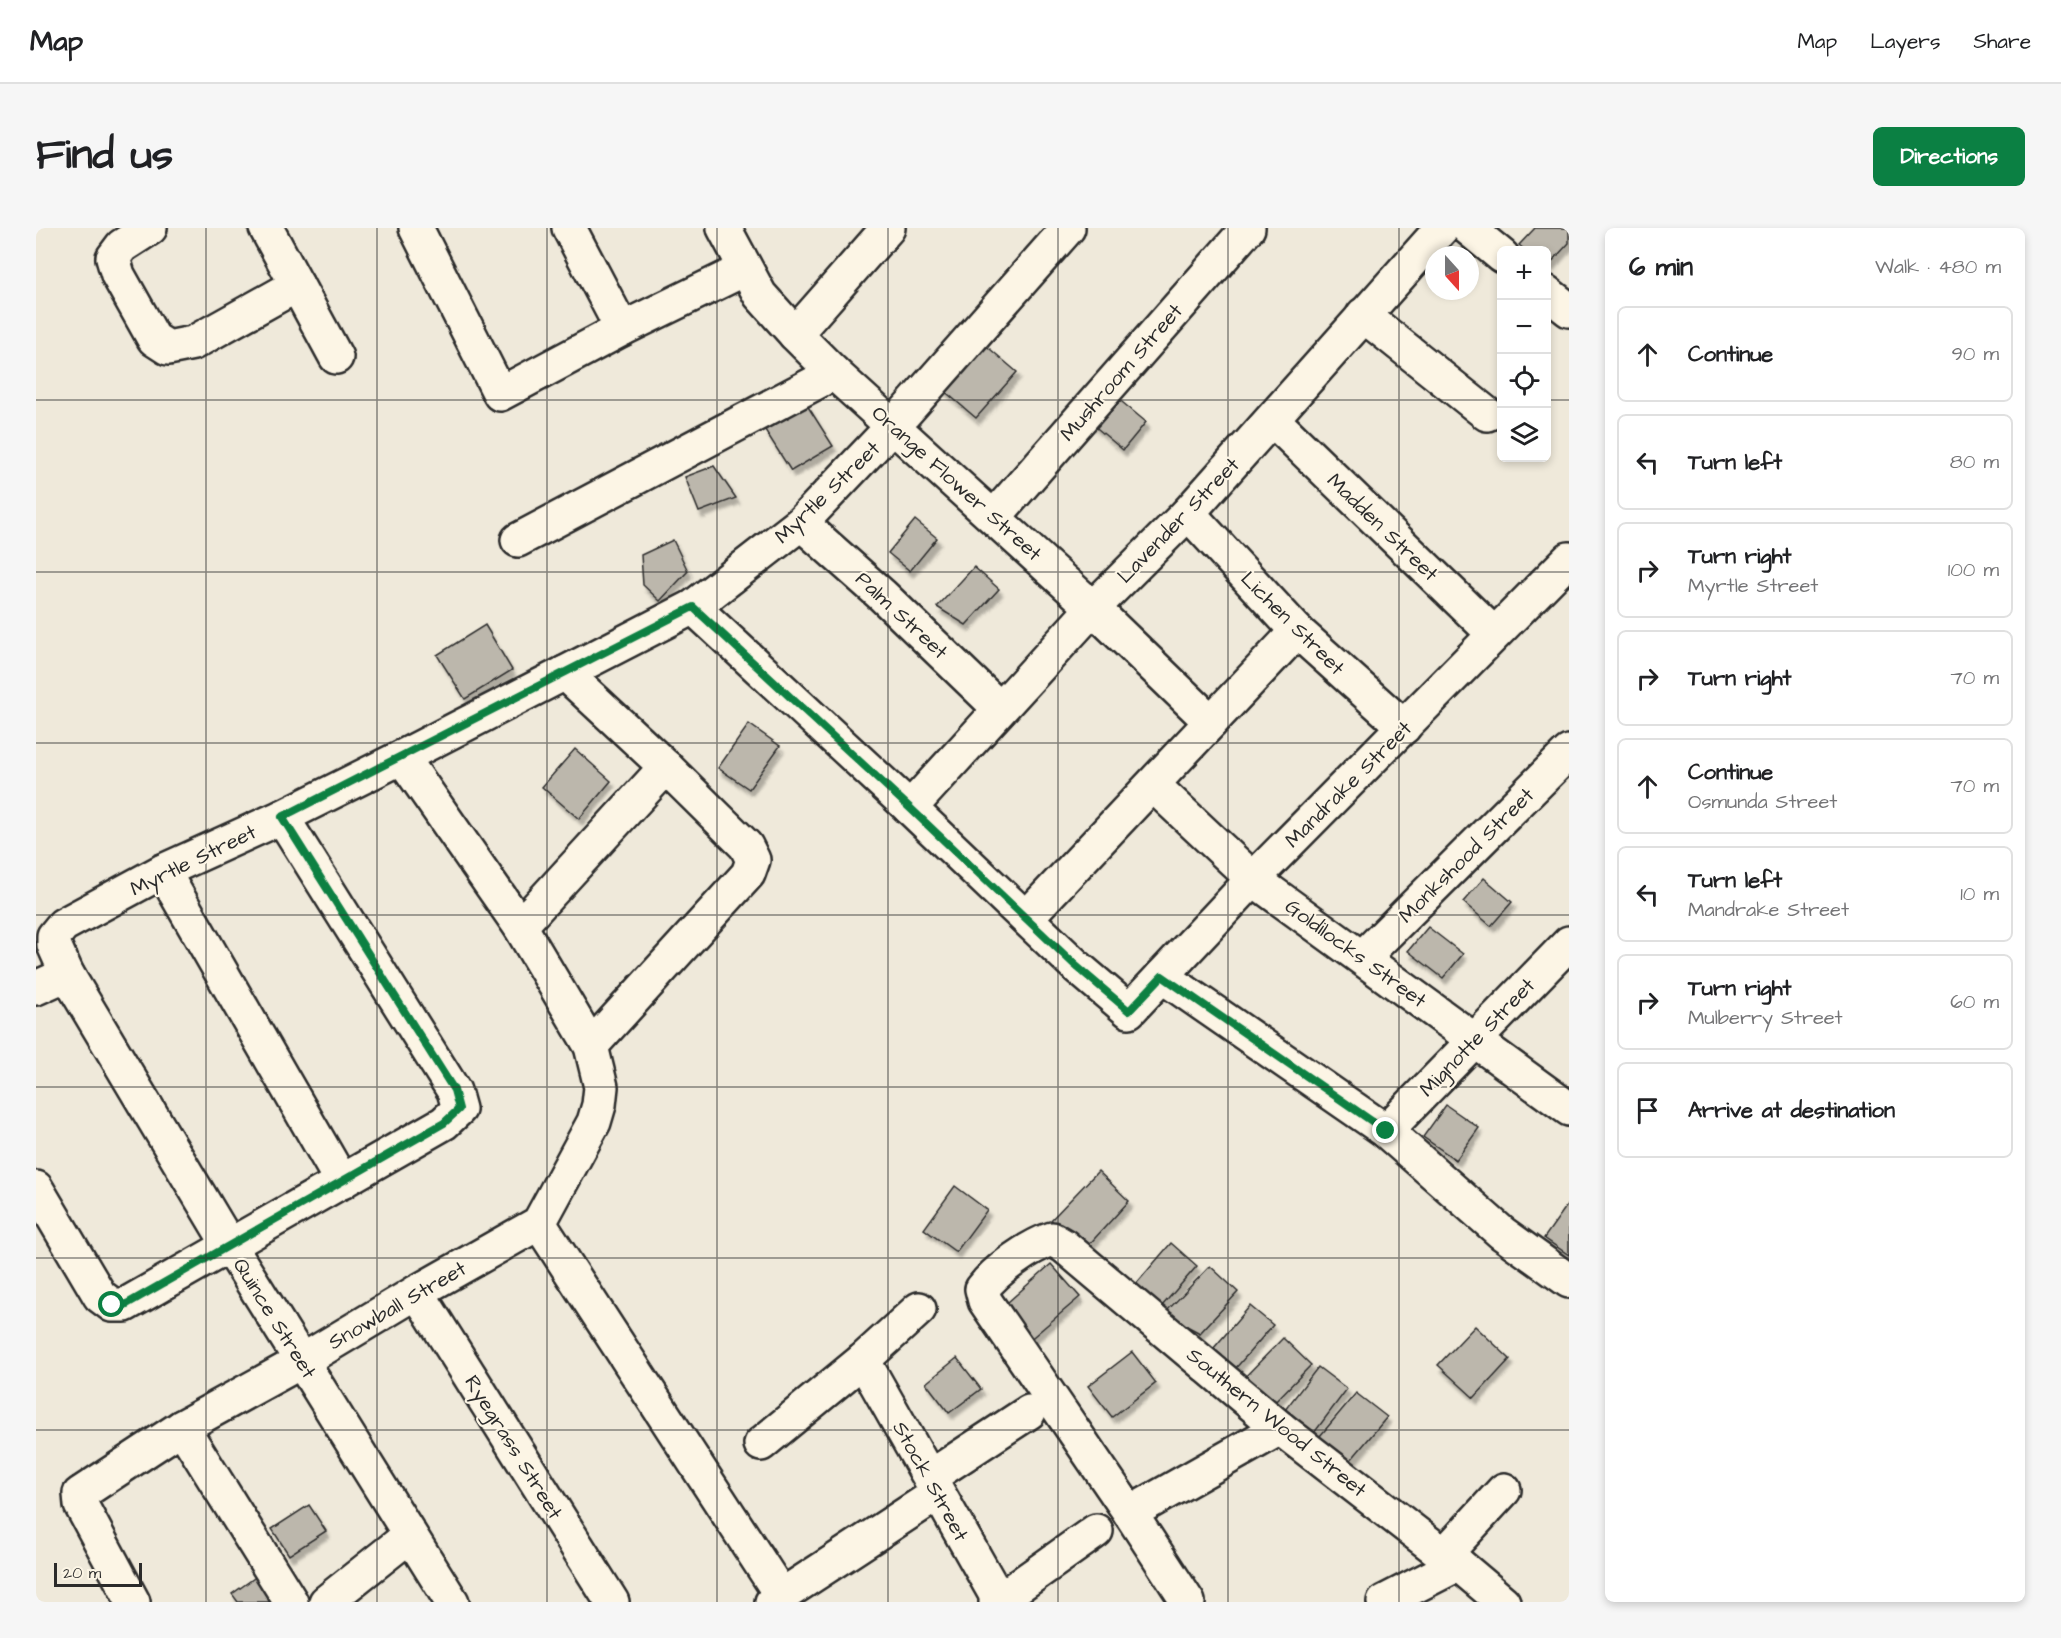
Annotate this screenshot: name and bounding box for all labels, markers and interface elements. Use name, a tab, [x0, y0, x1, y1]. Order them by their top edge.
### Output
text: Map	[30, 22, 83, 61]
text: Map	[1797, 27, 1837, 56]
text: Layers	[1870, 27, 1940, 56]
text: Share	[1973, 27, 2031, 56]
text: Find us	[36, 127, 173, 185]
button: Directions	[1873, 127, 2025, 186]
north arrow	[1425, 246, 1479, 300]
map controls	[1497, 246, 1551, 462]
button: +	[1497, 246, 1551, 300]
text: 6 min	[1629, 249, 1693, 285]
text: Walk · 480 m	[1875, 253, 2001, 281]
street label: Mushroom Street	[1053, 297, 1190, 447]
button: −	[1497, 300, 1551, 354]
icon: ahead	[1631, 338, 1664, 371]
text: Continue	[1688, 339, 1773, 370]
text: 90 m	[1951, 340, 1999, 368]
button: locate	[1497, 354, 1551, 408]
street label: Orange Flower Street	[864, 399, 1049, 570]
button: layers	[1497, 408, 1551, 462]
street label: Myrtle Street	[768, 434, 888, 552]
icon: left	[1631, 446, 1664, 479]
text: Turn left	[1688, 447, 1782, 478]
text: 80 m	[1950, 448, 1999, 476]
street label: Lavender Street	[1111, 451, 1246, 590]
street label: Madden Street	[1321, 467, 1445, 588]
text: Turn right	[1688, 541, 1791, 572]
icon: right	[1631, 554, 1664, 587]
text: 100 m	[1948, 556, 1999, 584]
street label: Palm Street	[849, 565, 955, 666]
street label: Lichen Street	[1234, 565, 1352, 682]
text: Myrtle Street	[1688, 572, 1818, 600]
icon: right	[1631, 662, 1664, 695]
text: Turn right	[1688, 663, 1791, 694]
text: 70 m	[1951, 664, 1999, 692]
street label: Mandrake Street	[1278, 714, 1419, 854]
text: Continue	[1688, 757, 1773, 788]
icon: ahead	[1631, 770, 1664, 803]
text: 70 m	[1951, 772, 1999, 800]
street label: Monkshood Street	[1392, 781, 1541, 930]
text: Osmunda Street	[1688, 788, 1837, 816]
street label: Myrtle Street	[125, 817, 262, 905]
text: Turn left	[1688, 865, 1782, 896]
icon: left	[1631, 878, 1664, 911]
text: 10 m	[1960, 880, 1999, 908]
street label: Goldilocks Street	[1279, 892, 1433, 1015]
text: Mandrake Street	[1688, 896, 1849, 924]
street label: Mignotte Street	[1413, 971, 1543, 1105]
text: Turn right	[1688, 973, 1791, 1004]
icon: right	[1631, 986, 1664, 1019]
text: 60 m	[1950, 988, 1999, 1016]
text: Mulberry Street	[1688, 1004, 1843, 1032]
icon: arrive	[1631, 1094, 1664, 1127]
text: Arrive at destination	[1688, 1095, 1895, 1126]
route end	[1372, 1117, 1398, 1143]
street label: Quince Street	[226, 1252, 323, 1385]
street label: Snowball Street	[323, 1254, 472, 1357]
route start	[98, 1291, 124, 1317]
street label: Southern Wood Street	[1180, 1341, 1373, 1504]
street label: Ryegrass Street	[456, 1370, 570, 1527]
street label: Stock Street	[886, 1416, 976, 1547]
scale bar	[54, 1560, 142, 1588]
text: 20 m	[63, 1562, 101, 1584]

